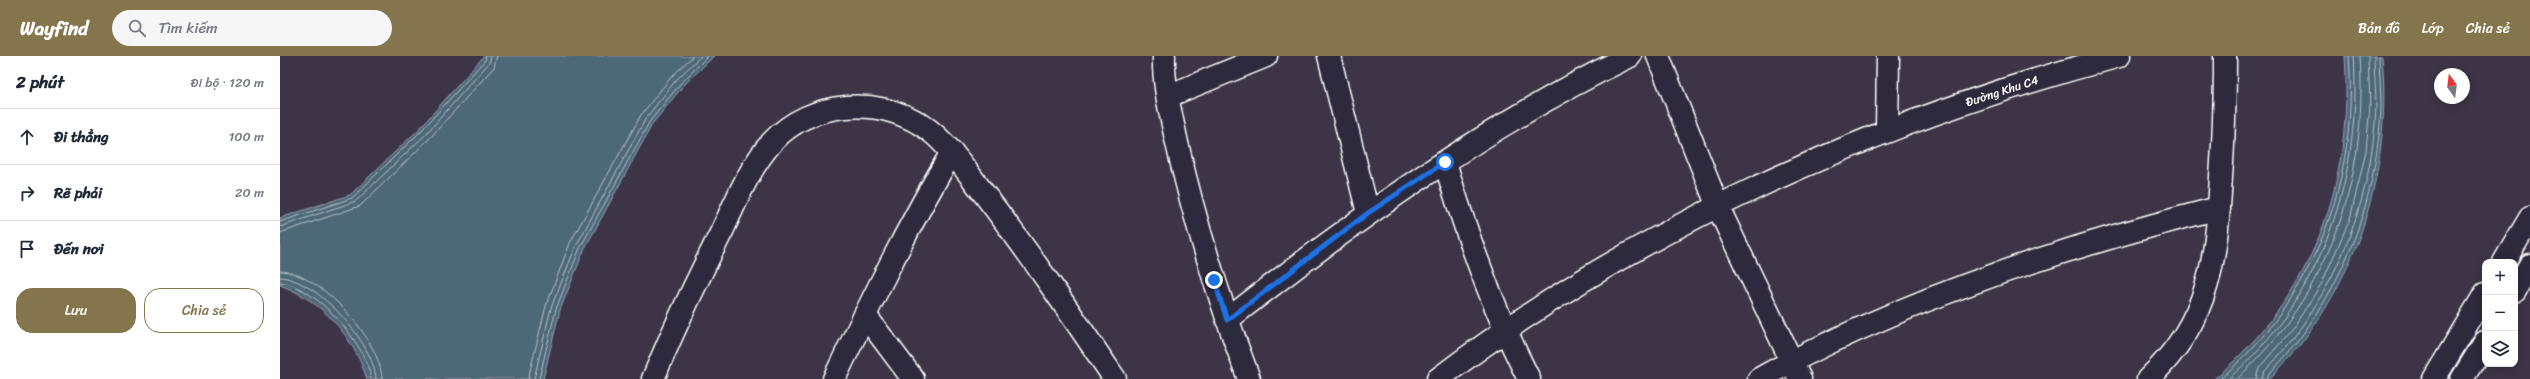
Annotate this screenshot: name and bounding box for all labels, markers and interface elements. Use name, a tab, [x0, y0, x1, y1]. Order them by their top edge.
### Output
search box	[112, 10, 392, 46]
text: Wayfind	[20, 12, 88, 45]
text: Tìm kiếm	[158, 15, 218, 41]
text: Bản đồ	[2358, 16, 2400, 41]
text: Lớp	[2422, 16, 2444, 41]
text: Chia sẻ	[2466, 16, 2510, 41]
icon: search	[126, 17, 148, 39]
text: 2 phút	[16, 67, 64, 97]
north arrow	[2434, 68, 2470, 104]
street label: Đường Khu C4	[1963, 69, 2042, 113]
text: Đi bộ · 120 m	[191, 71, 264, 94]
text: Đi thẳng	[54, 124, 109, 150]
text: 100 m	[229, 125, 264, 148]
icon: ahead	[16, 126, 38, 148]
route start	[1436, 153, 1454, 171]
text: Rẽ phải	[54, 180, 102, 206]
text: 20 m	[235, 181, 264, 204]
icon: right	[16, 182, 38, 204]
text: Đến nơi	[54, 236, 104, 262]
icon: arrive	[16, 238, 38, 260]
map controls	[2482, 259, 2518, 367]
button: +	[2482, 259, 2518, 295]
route end	[1205, 271, 1223, 289]
button: Lưu	[16, 288, 136, 333]
button: Chia sẻ	[144, 288, 264, 333]
button: −	[2482, 295, 2518, 331]
button: layers	[2482, 331, 2518, 367]

